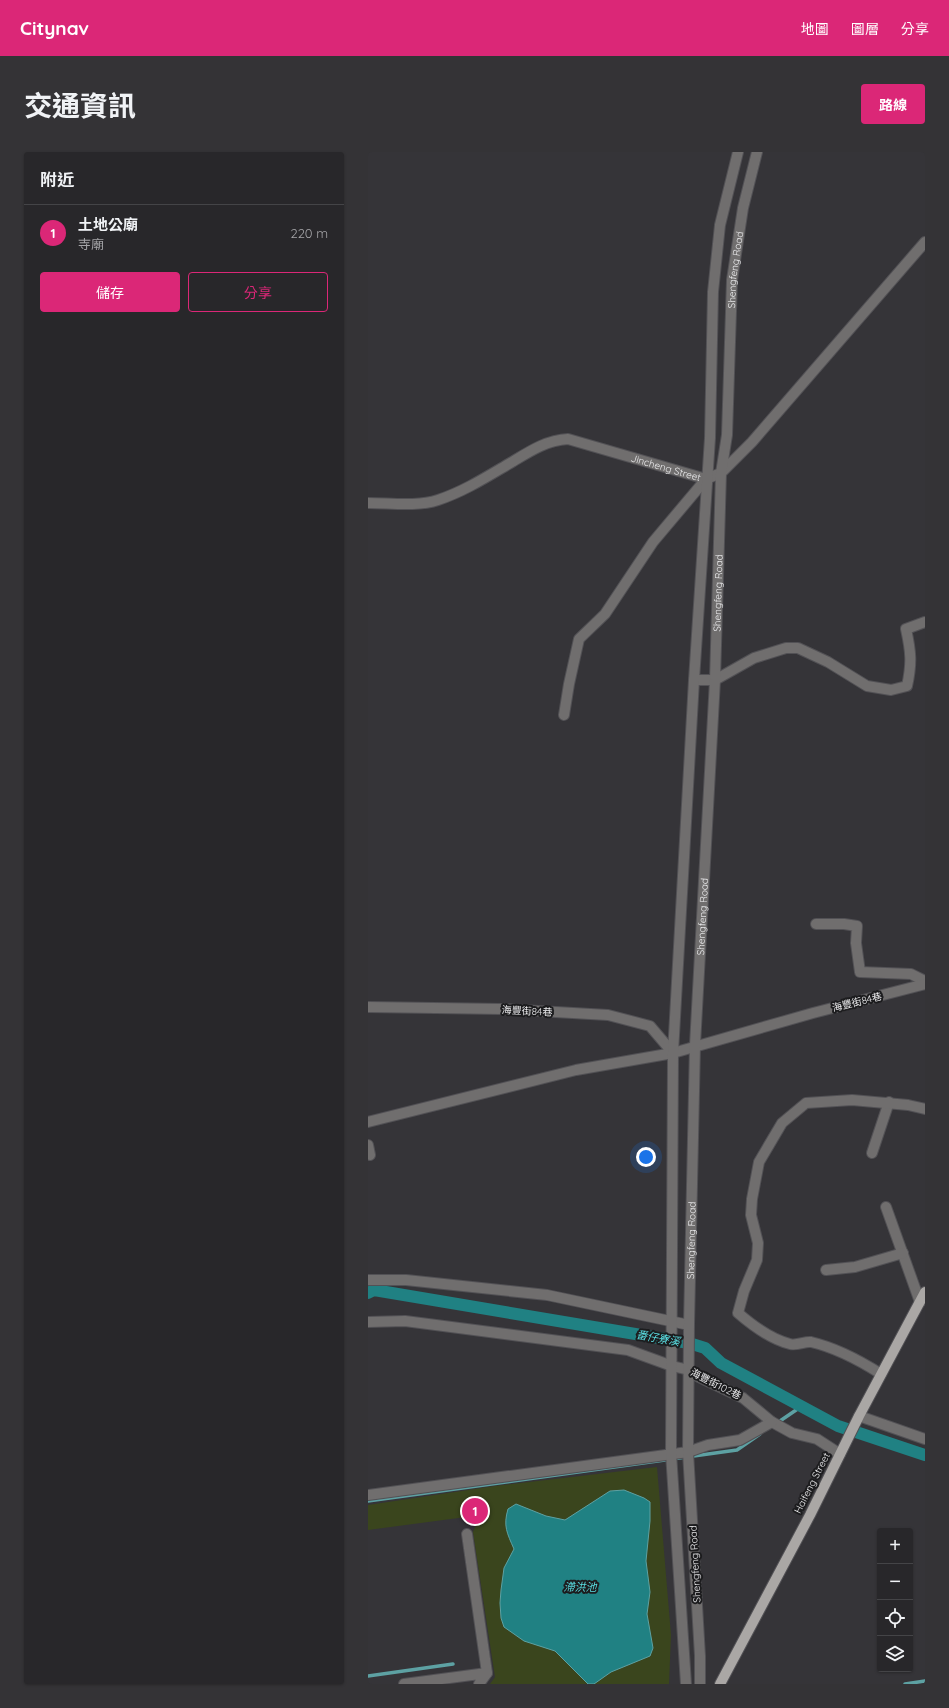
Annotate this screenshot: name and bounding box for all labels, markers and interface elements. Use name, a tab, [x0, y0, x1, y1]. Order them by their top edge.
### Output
text: Citynav	[20, 16, 89, 40]
text: 地圖	[801, 20, 829, 38]
text: 圖層	[851, 20, 879, 38]
text: 分享	[901, 20, 929, 38]
button: 路線	[861, 84, 925, 124]
text: 交通資訊	[24, 88, 136, 123]
text: 附近	[40, 169, 74, 190]
text: 土地公廟	[78, 215, 138, 234]
text: 1	[50, 225, 56, 241]
text: 220 m	[290, 225, 328, 241]
street label: Shengfeng Road	[725, 230, 746, 309]
text: 寺廟	[78, 236, 104, 252]
button: 儲存	[40, 272, 180, 312]
button: 分享	[188, 272, 328, 312]
street label: Jincheng Street	[629, 451, 703, 484]
street label: Shengfeng Road	[710, 554, 725, 632]
street label: Shengfeng Road	[693, 878, 711, 956]
street label: 海豐街84巷	[831, 990, 883, 1014]
street label: 海豐街84巷	[501, 1003, 553, 1019]
your location	[636, 1147, 656, 1167]
street label: Shengfeng Road	[683, 1202, 698, 1279]
water label: 番仔寮溪	[635, 1327, 683, 1349]
street label: 海豐街102巷	[688, 1366, 744, 1402]
street label: Haifeng Street	[791, 1450, 833, 1516]
pin: 1	[462, 1496, 488, 1526]
street label: Shengfeng Road	[686, 1525, 704, 1603]
map controls	[877, 1528, 913, 1672]
button: +	[877, 1528, 913, 1564]
button: −	[877, 1564, 913, 1600]
water label: 滯洪池	[564, 1580, 597, 1594]
button: locate	[877, 1600, 913, 1636]
button: layers	[877, 1636, 913, 1672]

